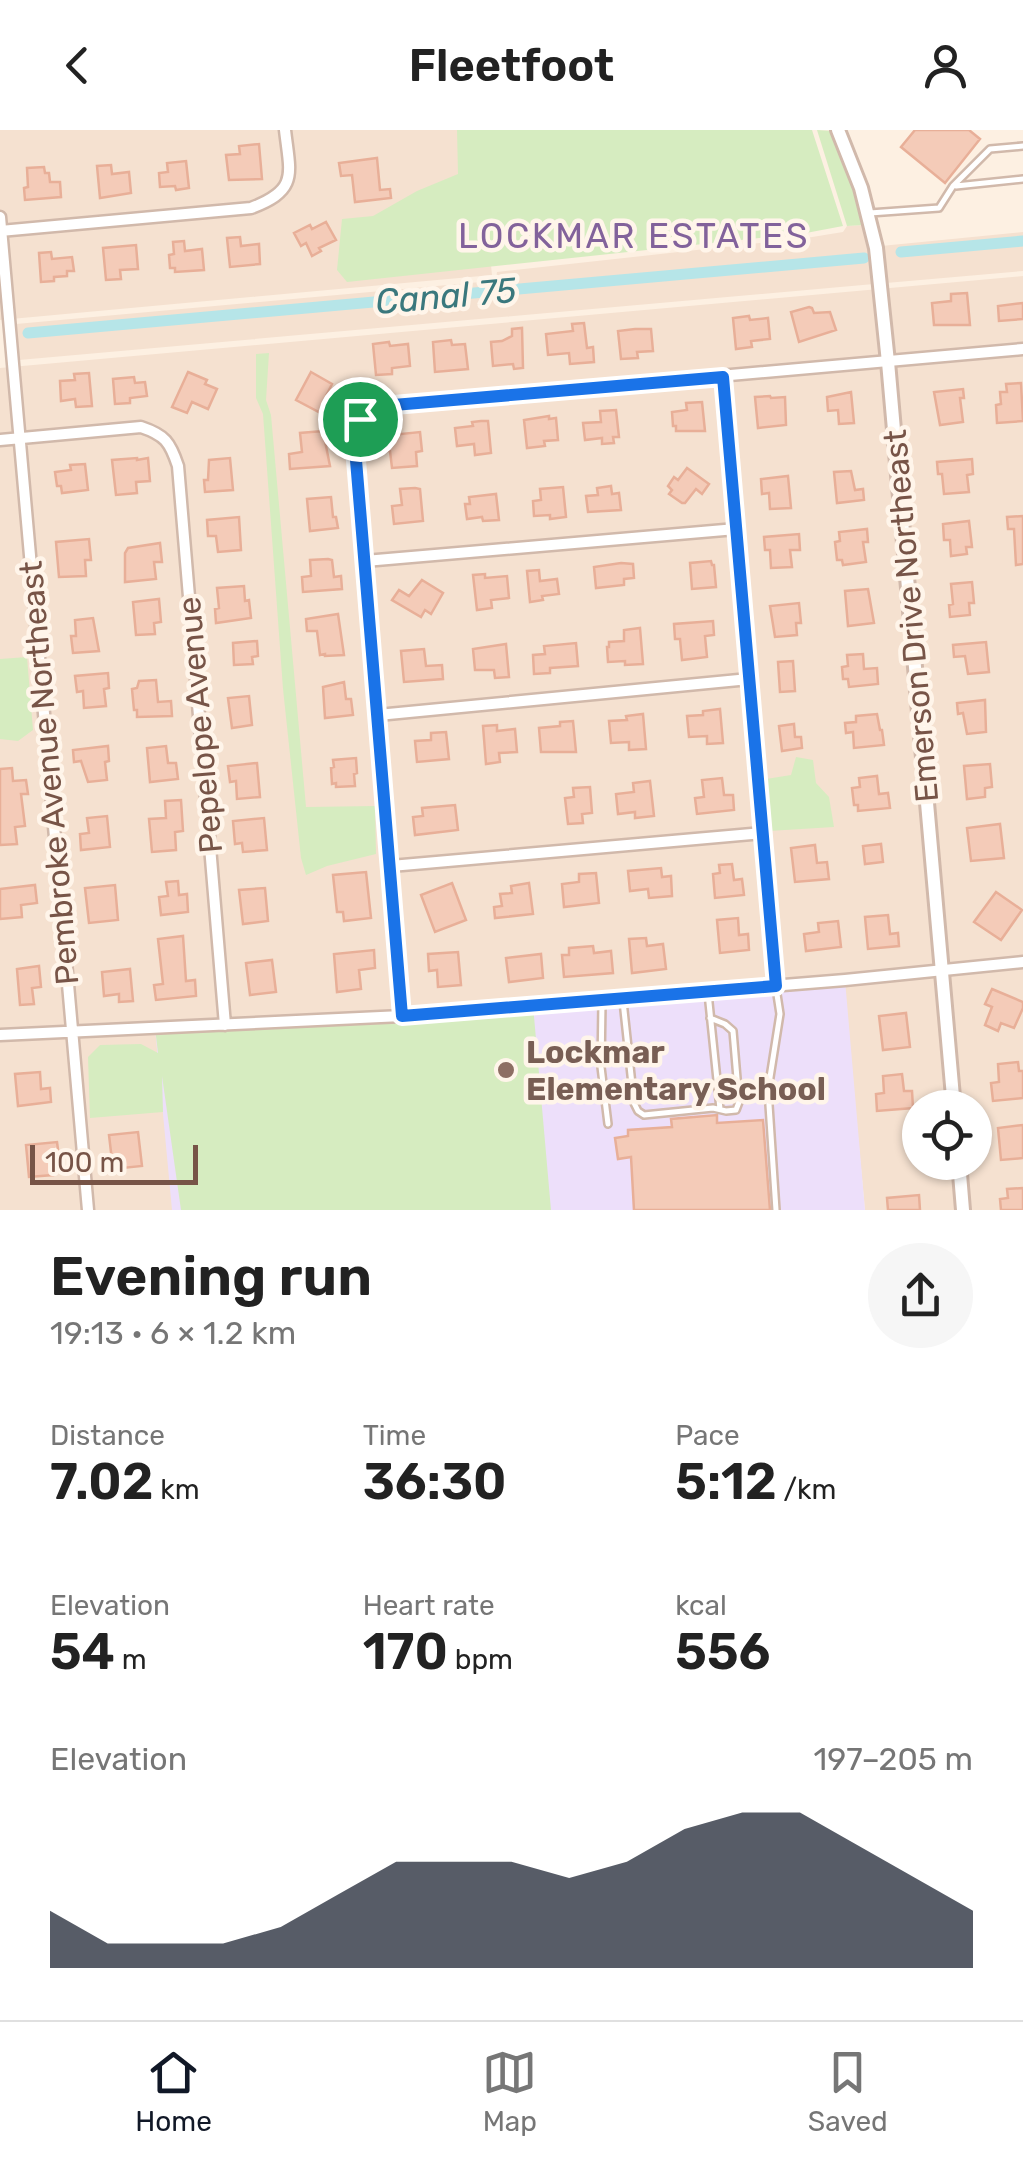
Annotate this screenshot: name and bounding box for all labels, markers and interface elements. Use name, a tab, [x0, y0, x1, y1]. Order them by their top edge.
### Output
icon: back	[50, 38, 105, 93]
icon: person	[918, 38, 973, 93]
text: Fleetfoot	[409, 39, 614, 92]
district label: LOCKMAR ESTATES	[458, 215, 810, 257]
water label: Canal 75	[374, 269, 519, 323]
pin	[318, 377, 403, 462]
icon: arrive	[333, 392, 388, 447]
street label: Emerson Drive Northeast	[876, 428, 946, 804]
street label: Pembroke Avenue Northeast	[12, 559, 86, 987]
street label: Pepelope Avenue	[170, 595, 230, 855]
place label: Lockmar Elementary School	[526, 1033, 826, 1108]
marker: Lockmar Elementary School	[495, 1059, 517, 1081]
map controls	[902, 1090, 992, 1180]
button: locate	[902, 1090, 992, 1180]
scale bar	[30, 1140, 198, 1184]
text: 100 m	[45, 1146, 124, 1179]
button: share	[868, 1243, 973, 1348]
text: Evening run	[50, 1244, 372, 1309]
text: 19:13 · 6 × 1.2 km	[50, 1314, 296, 1352]
text: Distance	[50, 1419, 165, 1452]
text: Time	[363, 1419, 426, 1452]
text: Pace	[675, 1419, 740, 1452]
text: 7.02	[50, 1452, 153, 1512]
text: 36:30	[363, 1452, 507, 1512]
text: 5:12	[675, 1452, 777, 1512]
text: km	[153, 1473, 200, 1506]
text: /km	[777, 1473, 836, 1506]
text: Elevation	[50, 1589, 170, 1622]
text: Heart rate	[363, 1589, 495, 1622]
text: kcal	[675, 1589, 727, 1622]
text: 54	[50, 1622, 115, 1682]
text: 170	[363, 1622, 448, 1682]
text: 556	[675, 1622, 770, 1682]
text: m	[115, 1643, 147, 1676]
text: bpm	[448, 1643, 513, 1676]
text: Elevation	[50, 1740, 187, 1778]
text: 197–205 m	[814, 1740, 973, 1778]
tab: Home	[135, 2045, 212, 2138]
tab: Map	[482, 2045, 537, 2138]
tab: Saved	[808, 2045, 888, 2138]

